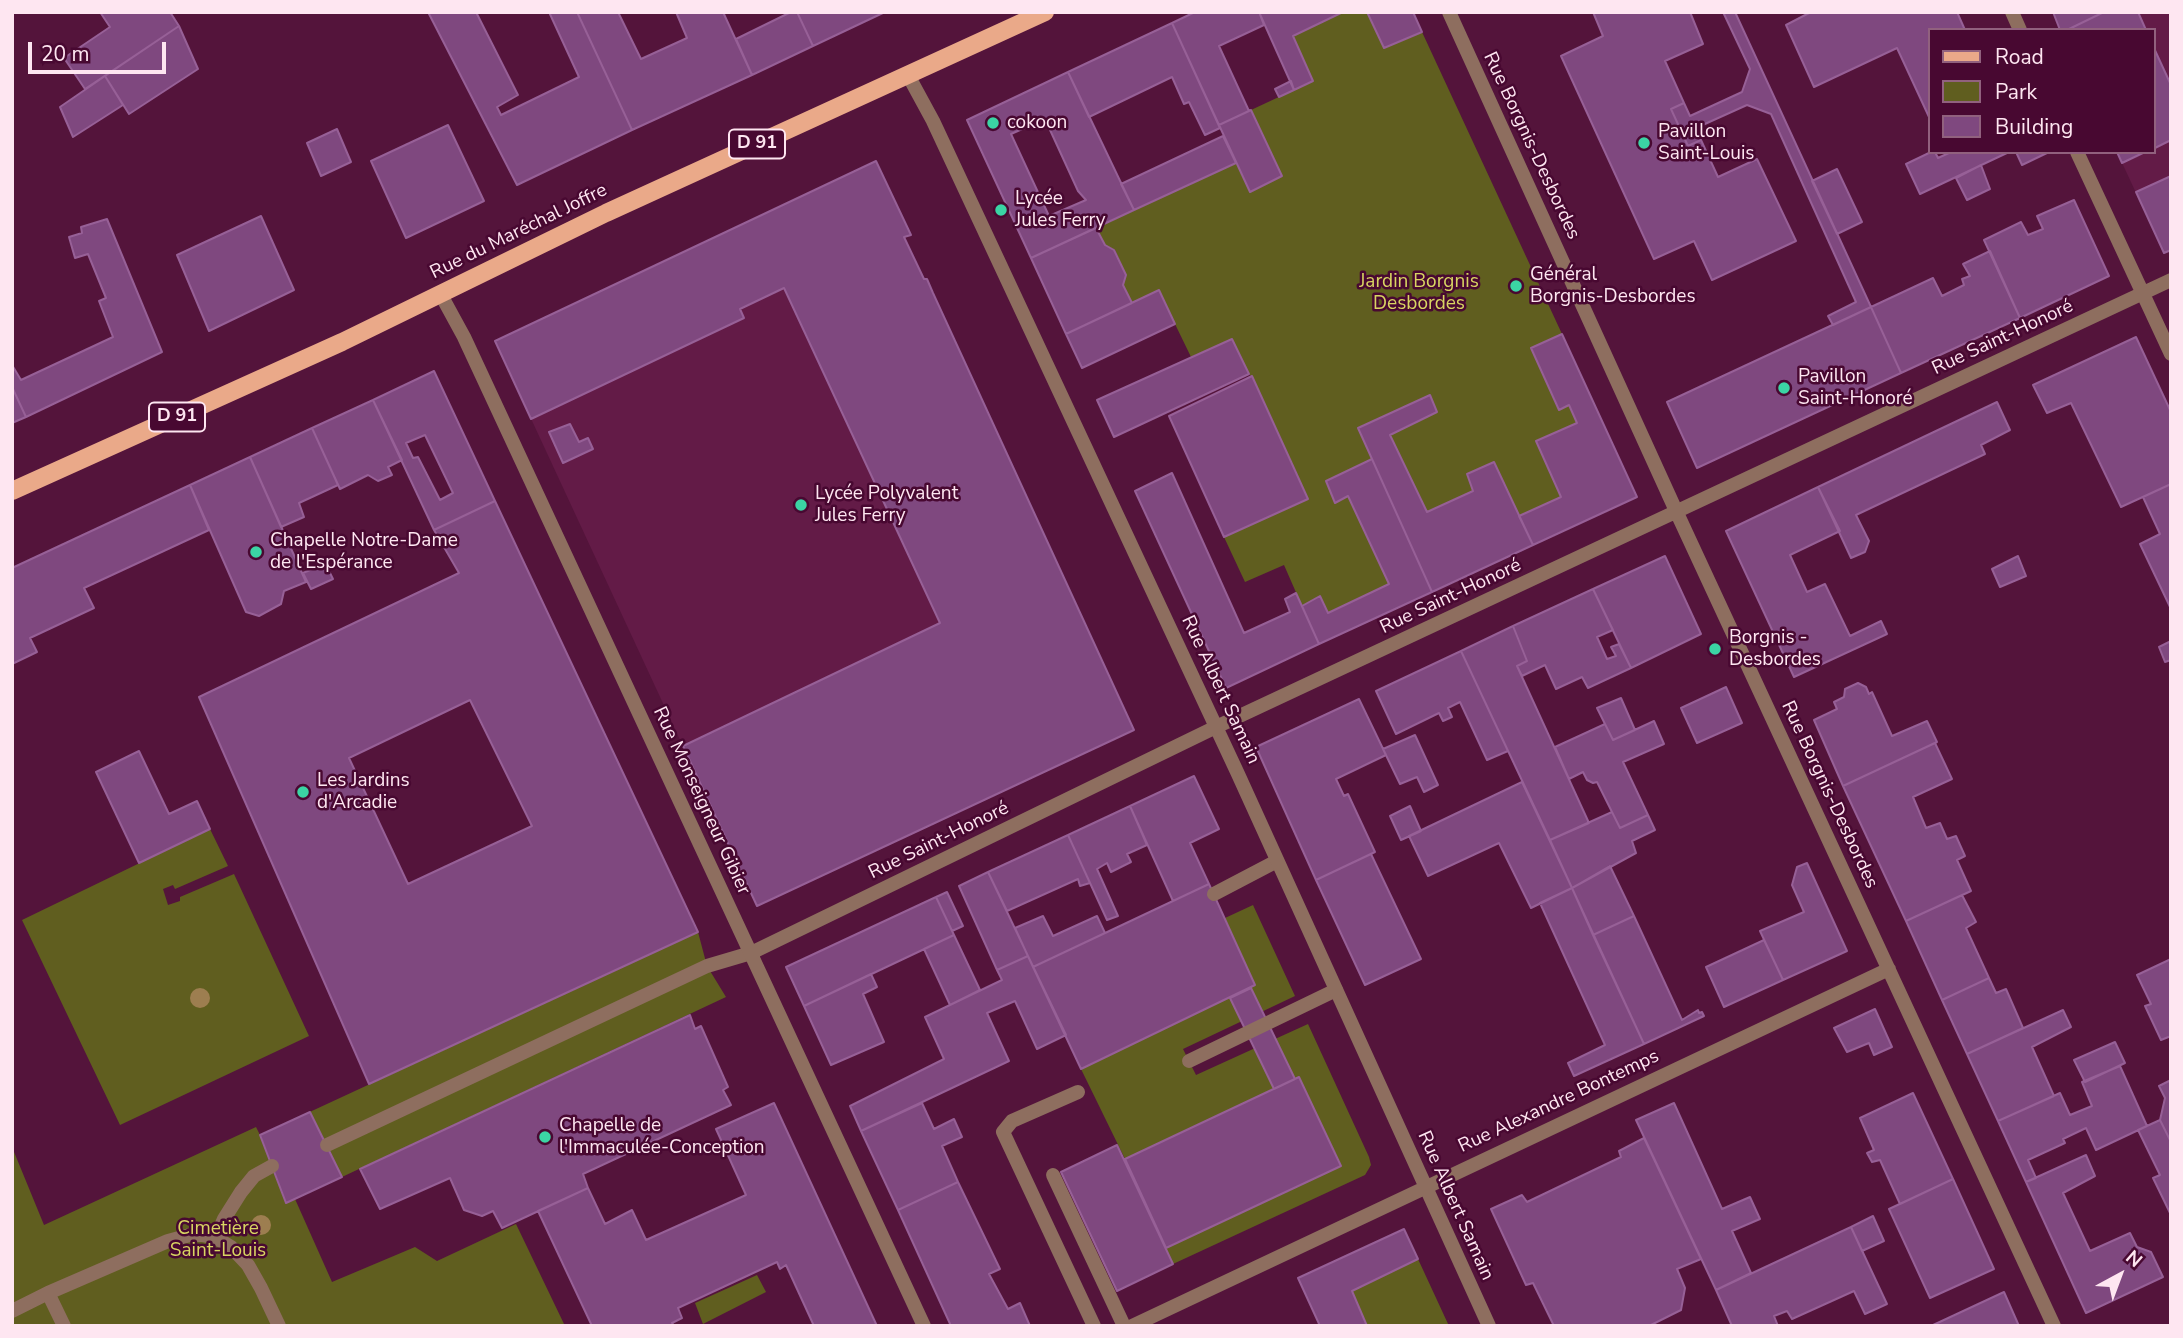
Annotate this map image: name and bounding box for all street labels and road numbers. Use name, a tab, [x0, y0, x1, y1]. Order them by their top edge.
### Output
street label: Rue Borgnis-Desbordes	[1478, 49, 1584, 243]
road number: D 91	[729, 130, 785, 159]
street label: Rue du Maréchal Joffre	[427, 179, 611, 285]
street label: Rue Saint-Honoré	[1929, 295, 2077, 381]
road number: D 91	[149, 402, 205, 432]
street label: Rue Saint-Honoré	[1377, 554, 1525, 640]
street label: Rue Albert Samain	[1176, 612, 1264, 768]
street label: Rue Borgnis-Desbordes	[1776, 698, 1882, 892]
street label: Rue Monseigneur Gibier	[647, 703, 755, 899]
street label: Rue Saint-Honoré	[865, 797, 1013, 885]
street label: Rue Alexandre Bontemps	[1455, 1045, 1663, 1159]
street label: Rue Albert Samain	[1412, 1128, 1498, 1284]

